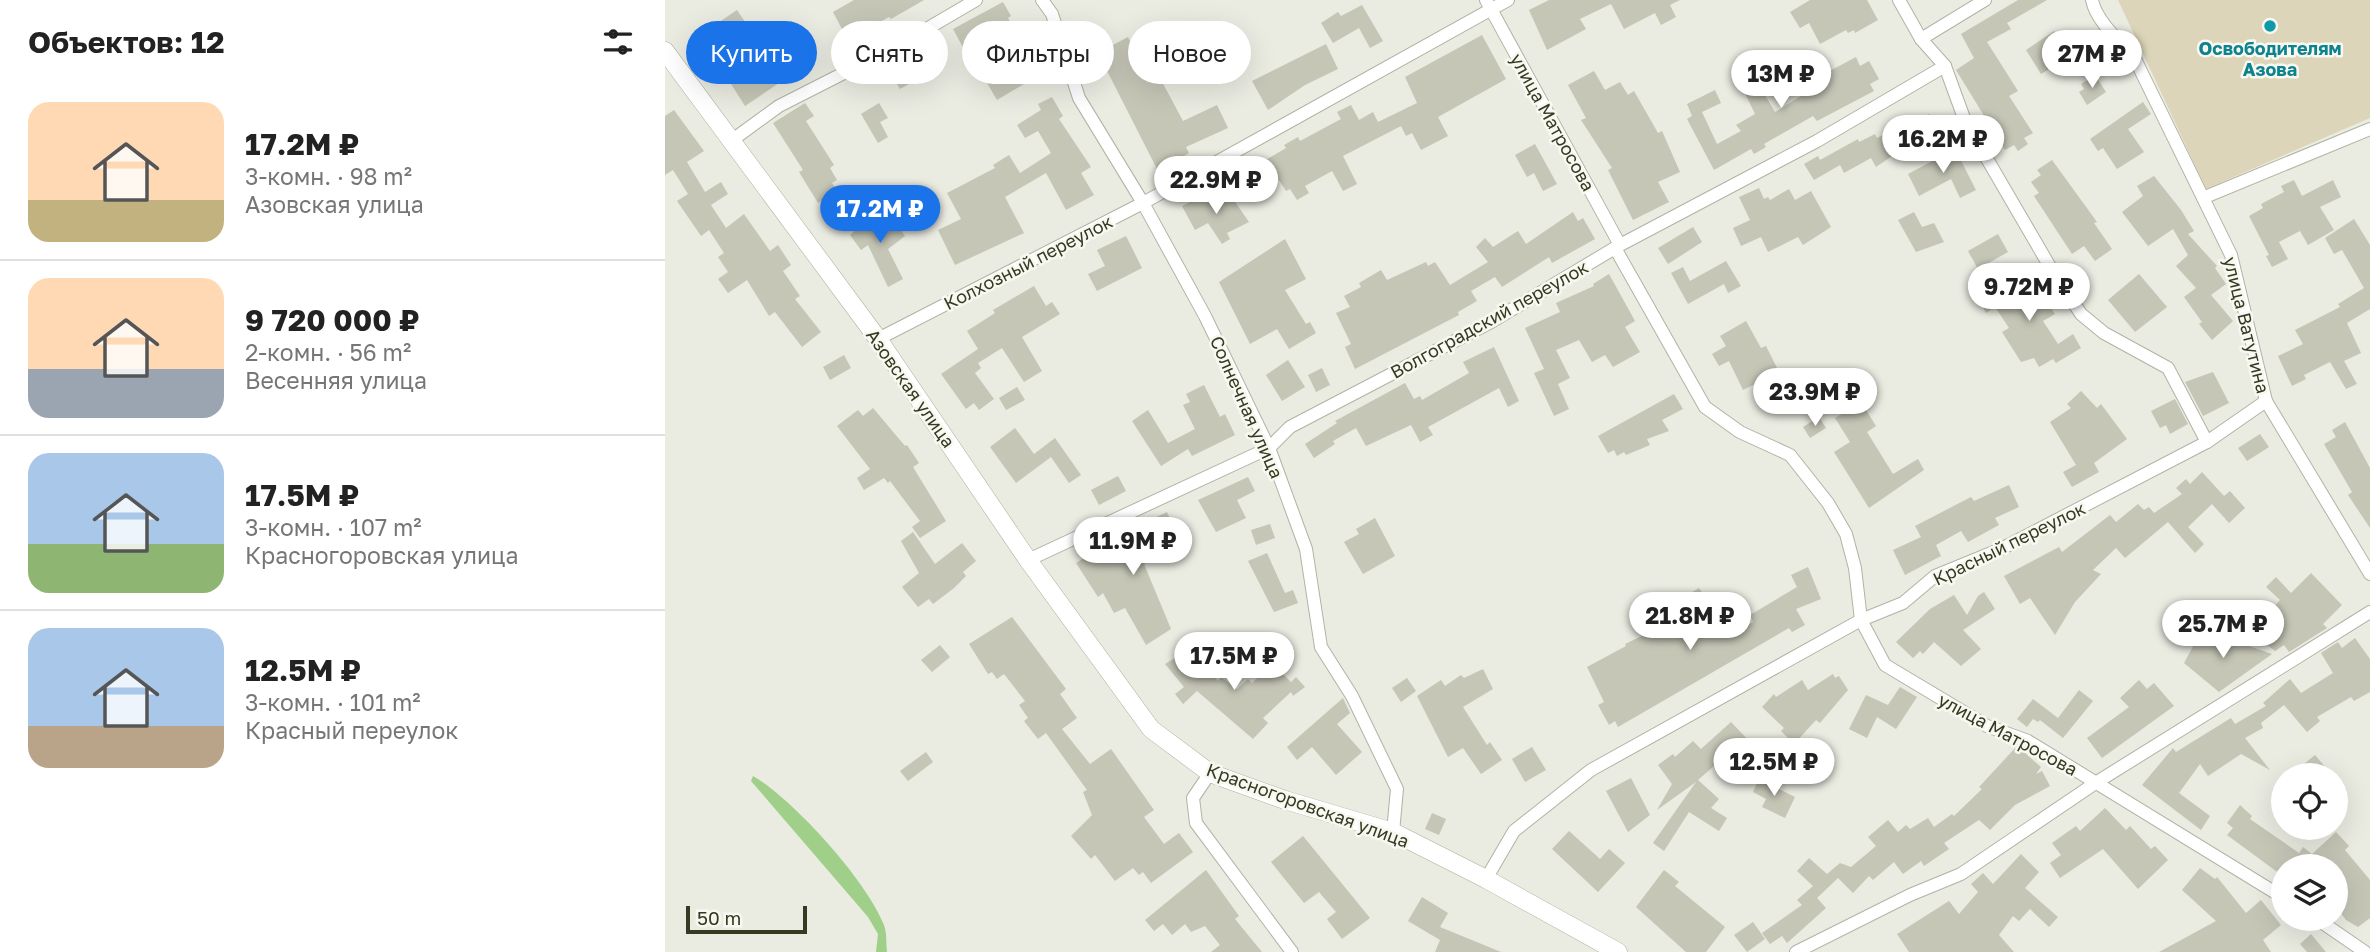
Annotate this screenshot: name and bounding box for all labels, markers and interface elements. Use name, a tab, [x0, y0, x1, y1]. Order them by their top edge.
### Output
marker: Освободителям Азова	[2262, 18, 2278, 34]
chip: Купить	[686, 21, 817, 84]
chip: Снять	[831, 21, 948, 84]
chip: Фильтры	[962, 21, 1114, 84]
chip: Новое	[1128, 21, 1251, 84]
icon: filters	[599, 23, 637, 61]
text: Объектов: 12	[28, 24, 225, 60]
pin: 27M ₽	[2043, 31, 2141, 90]
place label: Освободителям Азова	[2198, 37, 2342, 80]
text: 27M ₽	[2058, 39, 2126, 67]
street label: улица Матросова	[1506, 49, 1600, 195]
pin: 13M ₽	[1732, 50, 1830, 110]
text: 13M ₽	[1747, 59, 1815, 87]
pin: 16.2M ₽	[1878, 116, 2008, 175]
text: 16.2M ₽	[1898, 124, 1988, 152]
text: 17.2M ₽	[245, 126, 359, 162]
icon: home	[84, 130, 168, 214]
pin: 22.9M ₽	[1151, 156, 1281, 216]
text: 3-комн. · 98 m²	[245, 162, 412, 190]
text: 22.9M ₽	[1170, 165, 1262, 193]
pin: 17.2M ₽	[815, 186, 945, 245]
text: Азовская улица	[245, 190, 424, 218]
text: 17.2M ₽	[836, 194, 924, 222]
street label: Колхозный переулок	[940, 210, 1116, 314]
street label: улица Ватутина	[2219, 254, 2275, 396]
street label: Волгоградский переулок	[1386, 255, 1592, 383]
pin: 9.72M ₽	[1964, 264, 2094, 323]
text: 9.72M ₽	[1984, 272, 2074, 300]
text: 9 720 000 ₽	[245, 302, 419, 338]
icon: home	[84, 306, 168, 390]
street label: Азовская улица	[862, 324, 960, 452]
street label: Солнечная улица	[1206, 332, 1288, 482]
text: 2-комн. · 56 m²	[245, 338, 411, 366]
text: Весенняя улица	[245, 366, 427, 394]
pin: 23.9M ₽	[1750, 368, 1880, 428]
text: 23.9M ₽	[1769, 377, 1861, 405]
text: 17.5M ₽	[245, 477, 359, 513]
icon: home	[84, 481, 168, 565]
street label: Красный переулок	[1929, 496, 2089, 590]
text: 3-комн. · 107 m²	[245, 513, 422, 541]
pin: 11.9M ₽	[1068, 518, 1198, 577]
text: 11.9M ₽	[1089, 526, 1177, 554]
text: Красногоровская улица	[245, 541, 518, 569]
pin: 21.8M ₽	[1625, 592, 1755, 652]
pin: 25.7M ₽	[2158, 600, 2288, 660]
text: 21.8M ₽	[1645, 601, 1735, 629]
text: 25.7M ₽	[2178, 609, 2268, 637]
pin: 17.5M ₽	[1169, 632, 1299, 692]
text: 17.5M ₽	[1190, 641, 1278, 669]
text: 12.5M ₽	[245, 652, 361, 688]
icon: home	[84, 656, 168, 740]
text: 3-комн. · 101 m²	[245, 688, 421, 716]
street label: улица Матросова	[1935, 688, 2081, 780]
text: Красный переулок	[245, 716, 458, 744]
pin: 12.5M ₽	[1709, 738, 1839, 798]
text: 12.5M ₽	[1729, 747, 1819, 775]
street label: Красногоровская улица	[1204, 758, 1412, 852]
map controls	[2271, 763, 2348, 931]
button: locate	[2271, 763, 2348, 840]
button: layers	[2271, 854, 2348, 931]
scale bar	[686, 903, 807, 935]
text: 50 m	[697, 906, 741, 929]

